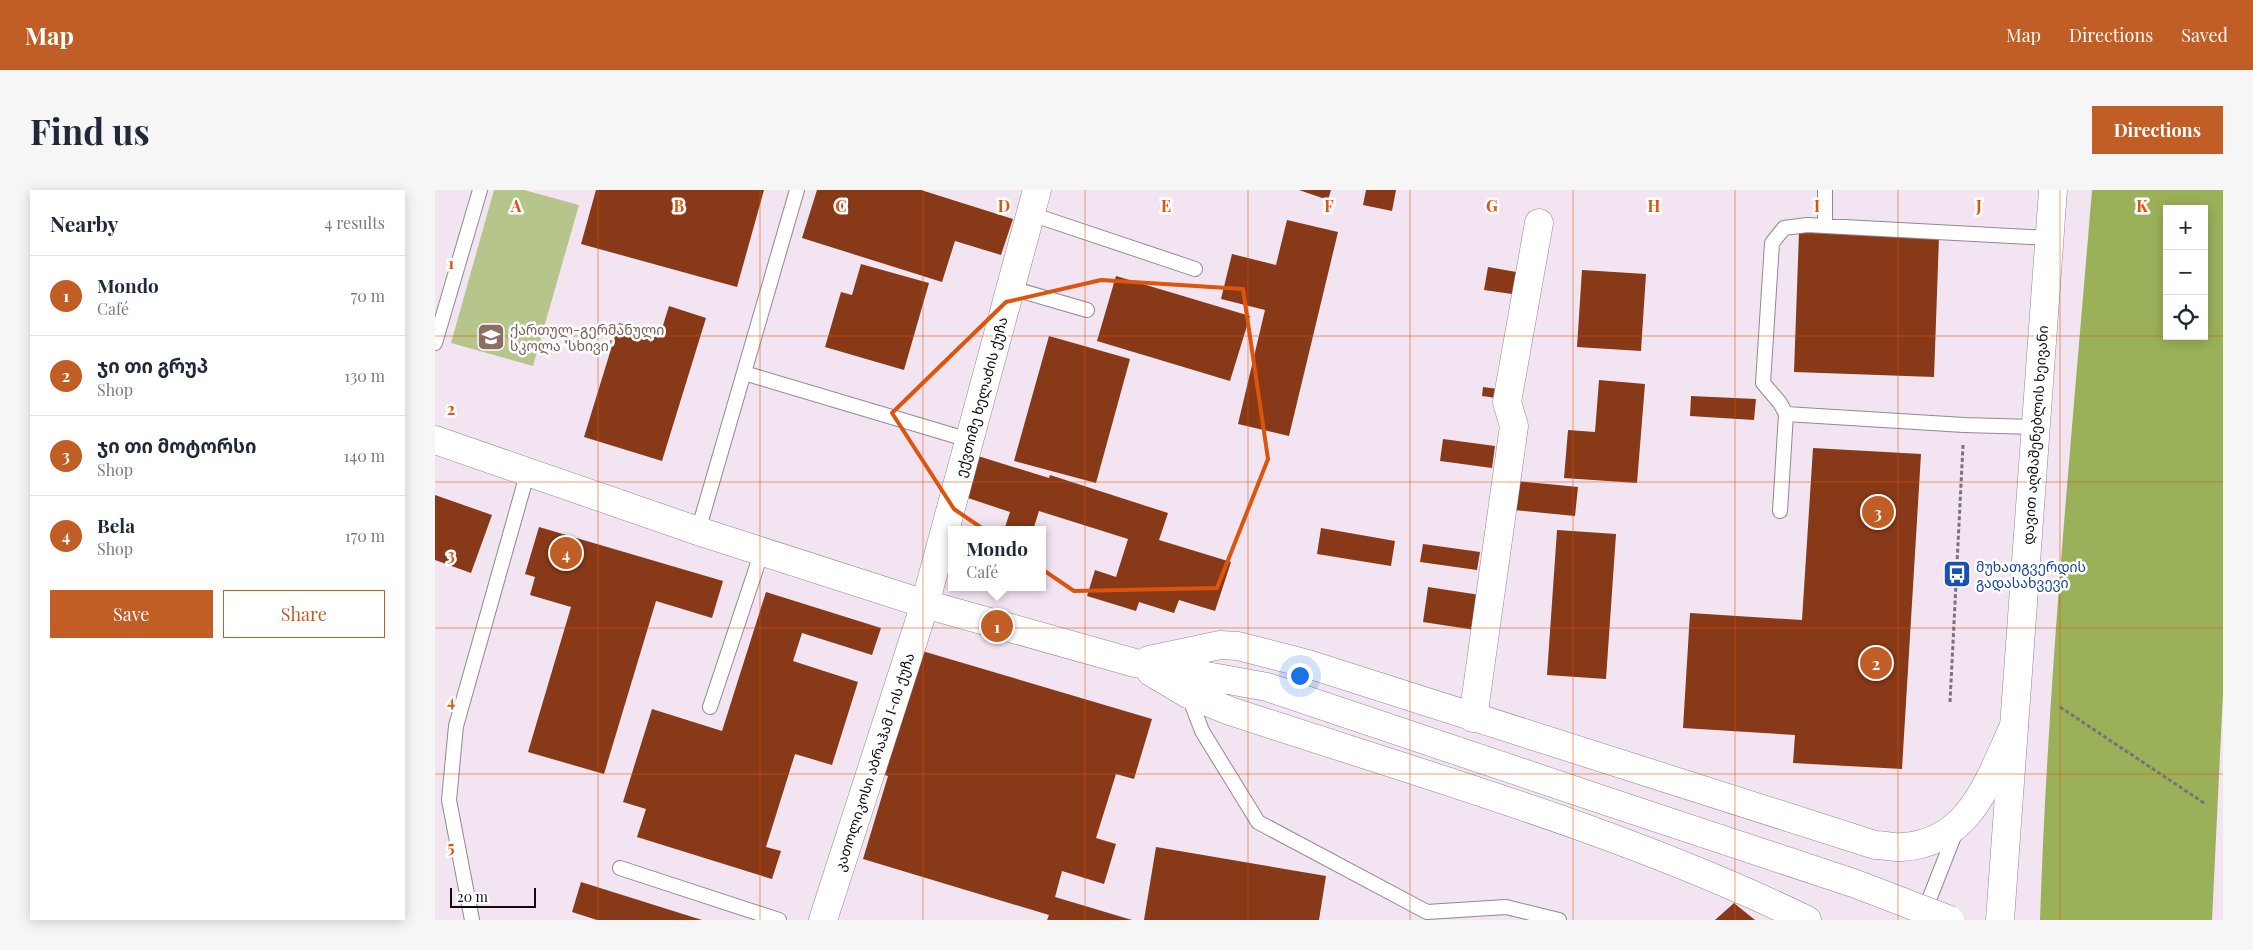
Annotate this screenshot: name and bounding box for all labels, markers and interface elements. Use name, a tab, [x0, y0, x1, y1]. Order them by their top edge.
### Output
text: Map	[25, 19, 74, 51]
text: Map	[2006, 23, 2041, 47]
text: Directions	[2069, 23, 2153, 47]
text: Saved	[2181, 23, 2228, 47]
button: Directions	[2092, 106, 2223, 154]
text: Find us	[30, 107, 150, 154]
text: A	[510, 195, 522, 216]
text: B	[674, 195, 685, 216]
text: C	[835, 195, 847, 216]
text: D	[998, 195, 1010, 216]
text: E	[1161, 195, 1171, 216]
text: F	[1324, 195, 1334, 216]
text: G	[1486, 195, 1498, 216]
text: H	[1648, 195, 1661, 216]
text: I	[1814, 195, 1820, 216]
text: J	[1975, 195, 1982, 216]
text: K	[2136, 195, 2148, 216]
map controls	[2163, 205, 2208, 340]
button: +	[2163, 205, 2208, 250]
text: Nearby	[50, 209, 119, 237]
text: 4 results	[324, 212, 385, 233]
button: −	[2163, 250, 2208, 295]
text: 1	[448, 252, 454, 273]
text: Mondo	[97, 272, 159, 298]
text: 1	[63, 285, 69, 306]
text: 70 m	[351, 285, 385, 306]
button: locate	[2163, 295, 2208, 340]
text: Café	[97, 298, 129, 319]
street label: ექვთიმე ხელაძის ქუჩა	[950, 315, 1012, 479]
place label: ქართულ-გერმანული სკოლა "სხივი"	[510, 320, 664, 355]
school or university icon: ქართულ-გერმანული სკოლა "სხივი"	[476, 322, 506, 352]
street label: დავით აღმაშენებლის ხეივანი	[2018, 325, 2052, 545]
text: ჯი თი გრუპ	[97, 352, 208, 378]
text: 2	[62, 365, 70, 386]
text: 130 m	[344, 365, 385, 386]
text: Shop	[97, 379, 133, 400]
text: 2	[447, 398, 455, 419]
text: ჯი თი მოტორსი	[97, 432, 257, 458]
text: 3	[62, 445, 70, 466]
text: 140 m	[343, 445, 385, 466]
text: Shop	[97, 459, 133, 480]
pin: 3	[1862, 493, 1894, 531]
text: Bela	[97, 512, 135, 538]
text: 4	[62, 525, 70, 546]
text: 170 m	[345, 525, 385, 546]
popup	[948, 526, 1046, 591]
pin: 4	[550, 534, 582, 572]
text: Mondo	[966, 535, 1028, 561]
text: Shop	[97, 538, 133, 559]
text: 3	[447, 544, 455, 565]
place label: მუხათგვერდის გადასახვევი	[1976, 557, 2086, 592]
bus stop icon: მუხათგვერდის გადასახვევი	[1942, 559, 1972, 589]
text: Café	[966, 561, 998, 582]
button: Save	[50, 590, 213, 638]
button: Share	[223, 590, 385, 638]
pin: 1	[981, 607, 1013, 645]
pin: 2	[1860, 644, 1892, 682]
street label: კათოლიკოსი აბრაჰამ I-ის ქუჩა	[830, 650, 918, 874]
your location	[1287, 663, 1313, 689]
text: 4	[447, 690, 455, 711]
text: 5	[447, 836, 455, 857]
scale bar	[450, 885, 536, 908]
text: 20 m	[457, 887, 488, 906]

